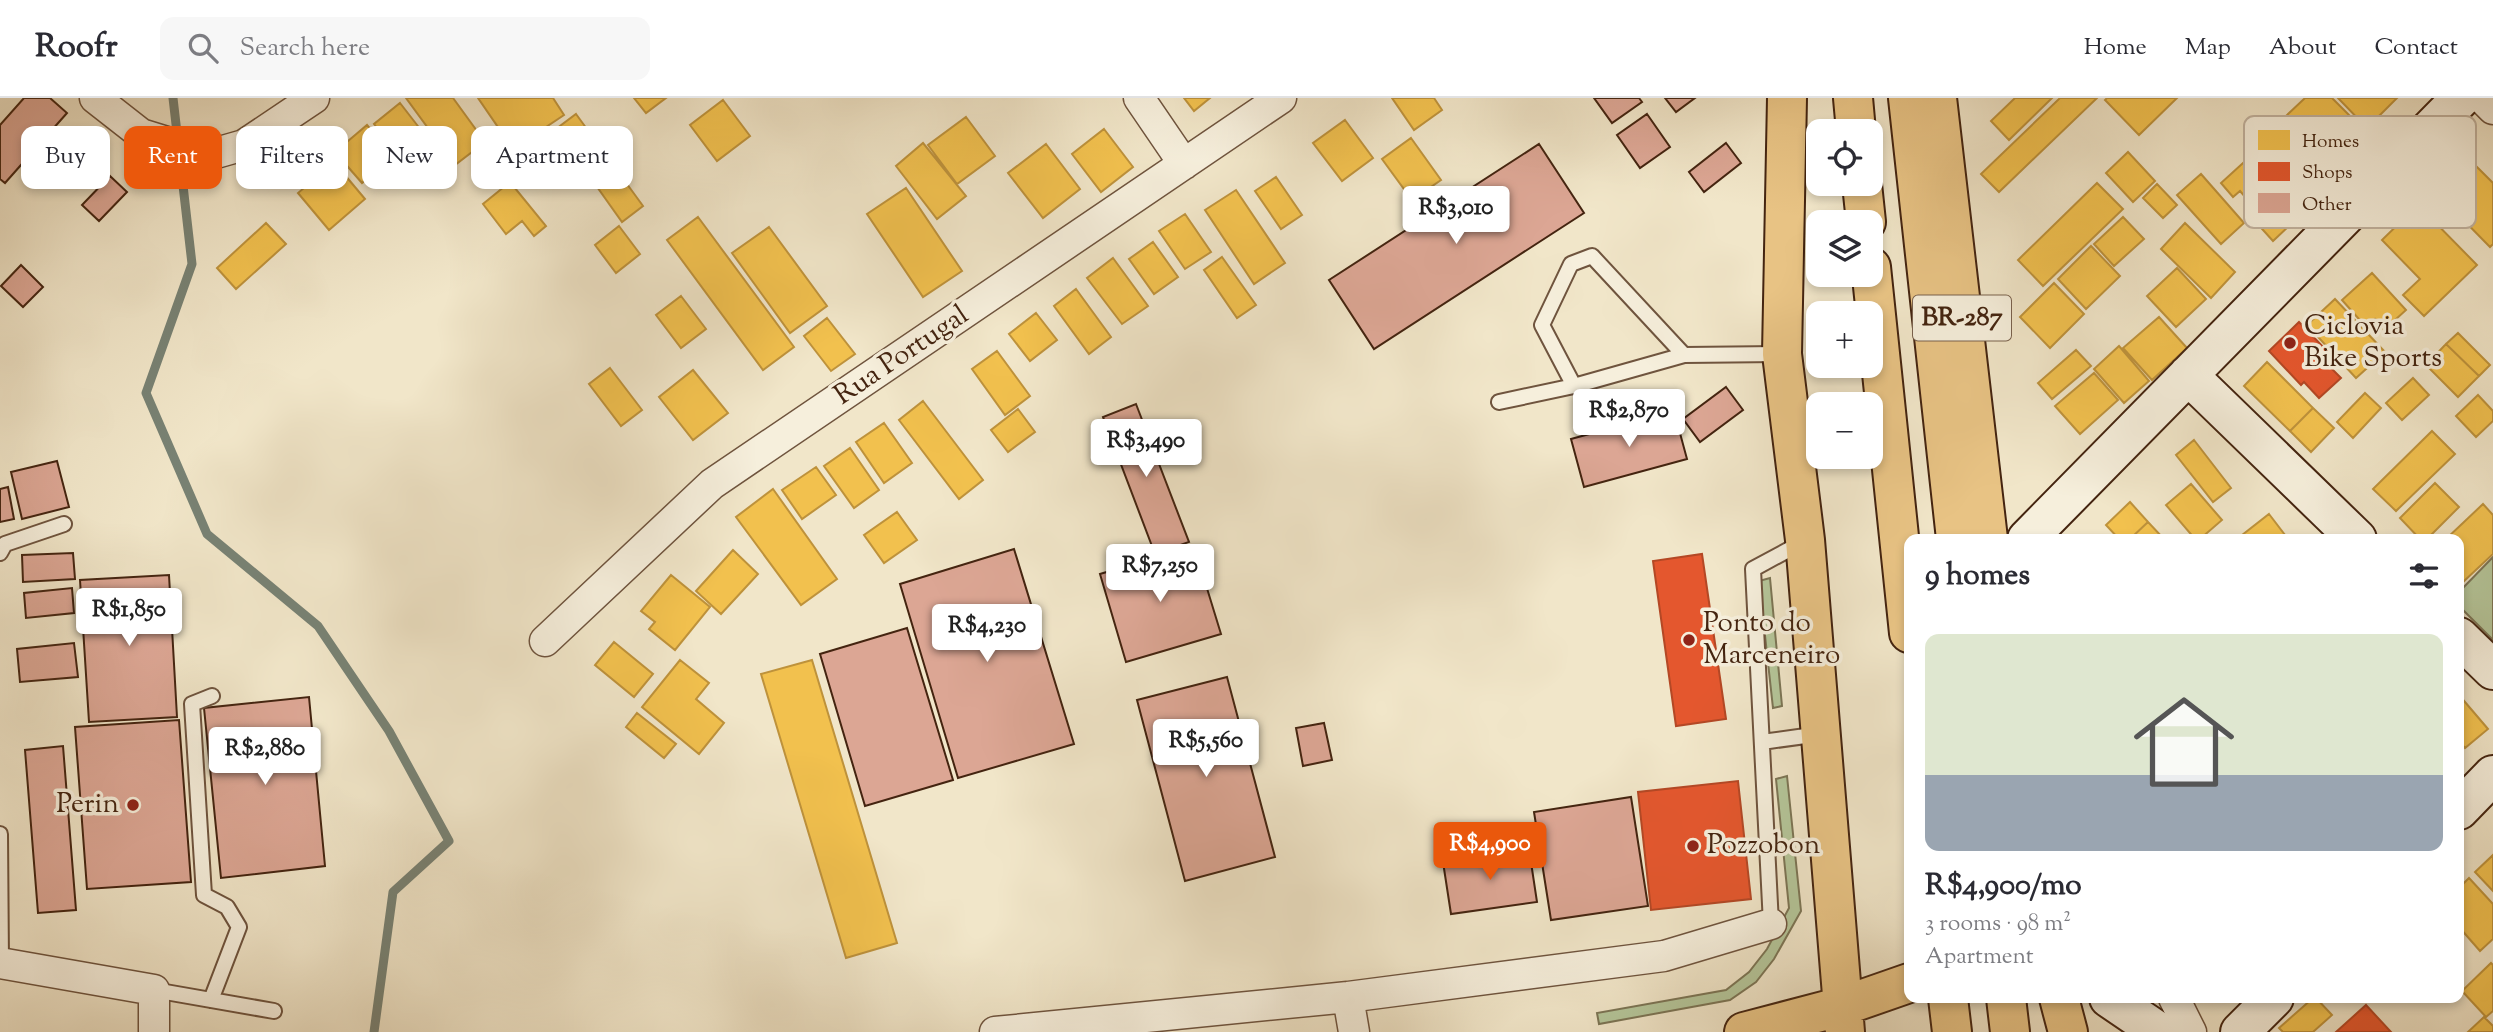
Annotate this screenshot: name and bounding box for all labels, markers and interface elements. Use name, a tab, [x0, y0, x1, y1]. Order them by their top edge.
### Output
search box	[160, 17, 650, 80]
text: Roofr	[35, 24, 118, 72]
icon: search	[184, 29, 222, 67]
text: Search here	[240, 30, 370, 67]
text: Home	[2084, 31, 2147, 65]
text: Map	[2185, 31, 2231, 65]
text: About	[2269, 31, 2336, 65]
text: Contact	[2374, 31, 2458, 65]
legend	[2244, 116, 2476, 228]
map controls	[1806, 119, 1883, 469]
button: locate	[1806, 119, 1883, 196]
chip: Buy	[21, 126, 110, 189]
chip: Rent	[124, 126, 222, 189]
chip: Filters	[236, 126, 348, 189]
chip: New	[362, 126, 457, 189]
chip: Apartment	[471, 126, 633, 189]
text: Homes	[2302, 129, 2359, 156]
text: Shops	[2302, 160, 2353, 187]
pin: R$3,010	[1391, 186, 1521, 246]
text: R$3,010	[1419, 192, 1493, 225]
text: Other	[2302, 192, 2352, 219]
button: layers	[1806, 210, 1883, 287]
road number: BR-287	[1913, 295, 2011, 340]
street label: Rua Portugal	[827, 296, 977, 416]
button: +	[1806, 301, 1883, 378]
place label: Ciclovia Bike Sports	[2304, 307, 2442, 379]
marker: Ciclovia Bike Sports	[2282, 335, 2298, 351]
pin: R$2,870	[1564, 390, 1694, 449]
button: −	[1806, 392, 1883, 469]
text: R$2,870	[1589, 395, 1669, 428]
pin: R$3,490	[1081, 420, 1211, 479]
text: R$3,490	[1107, 425, 1185, 458]
pin: R$7,250	[1095, 545, 1225, 604]
text: R$7,250	[1122, 550, 1198, 583]
text: 9 homes	[1925, 555, 2030, 598]
icon: filters	[2405, 557, 2443, 595]
pin: R$1,850	[64, 588, 194, 648]
text: R$1,850	[92, 594, 166, 627]
pin: R$4,230	[922, 604, 1052, 664]
place label: Ponto do Marceneiro	[1703, 604, 1840, 676]
text: R$4,230	[948, 610, 1026, 643]
marker: Ponto do Marceneiro	[1681, 632, 1697, 648]
icon: home	[2121, 679, 2247, 805]
pin: R$5,560	[1141, 720, 1271, 779]
text: R$5,560	[1169, 725, 1243, 758]
pin: R$2,880	[200, 728, 330, 787]
text: R$2,880	[225, 733, 305, 766]
place label: Perin	[56, 785, 119, 825]
marker: Perin	[125, 797, 141, 813]
pin: R$4,900	[1425, 822, 1555, 882]
place label: Pozzobon	[1707, 826, 1820, 866]
text: R$4,900	[1449, 828, 1531, 861]
marker: Pozzobon	[1685, 838, 1701, 854]
text: R$4,900/mo	[1925, 865, 2082, 908]
text: 3 rooms · 98 m²	[1925, 908, 2071, 941]
text: Apartment	[1925, 941, 2034, 974]

